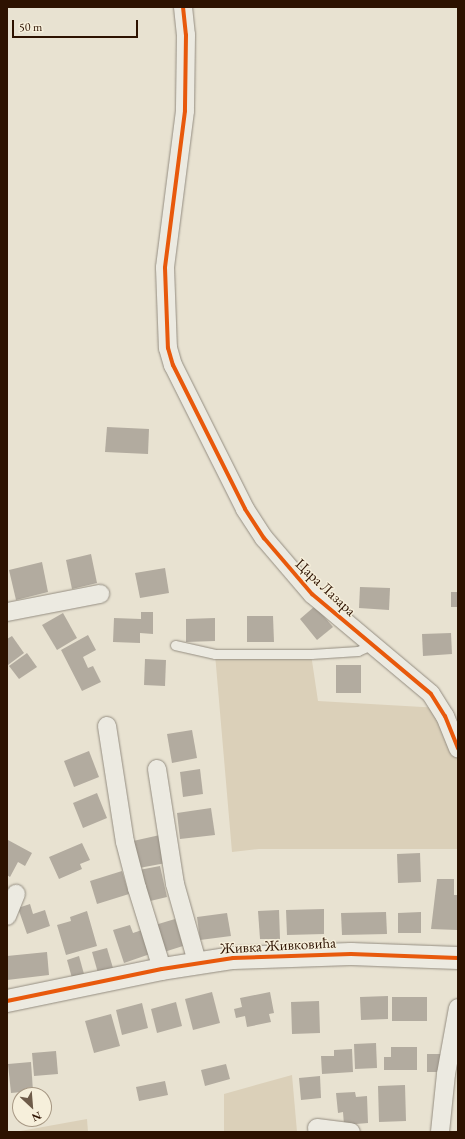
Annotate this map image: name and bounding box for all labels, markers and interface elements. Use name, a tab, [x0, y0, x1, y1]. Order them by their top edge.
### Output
scale bar	[14, 12, 140, 38]
text: 50 m	[19, 19, 42, 35]
street label: Цара Лазара	[292, 555, 360, 619]
street label: Живка Живковића	[219, 933, 337, 957]
north arrow	[12, 1087, 52, 1127]
text: N	[30, 1109, 44, 1125]

